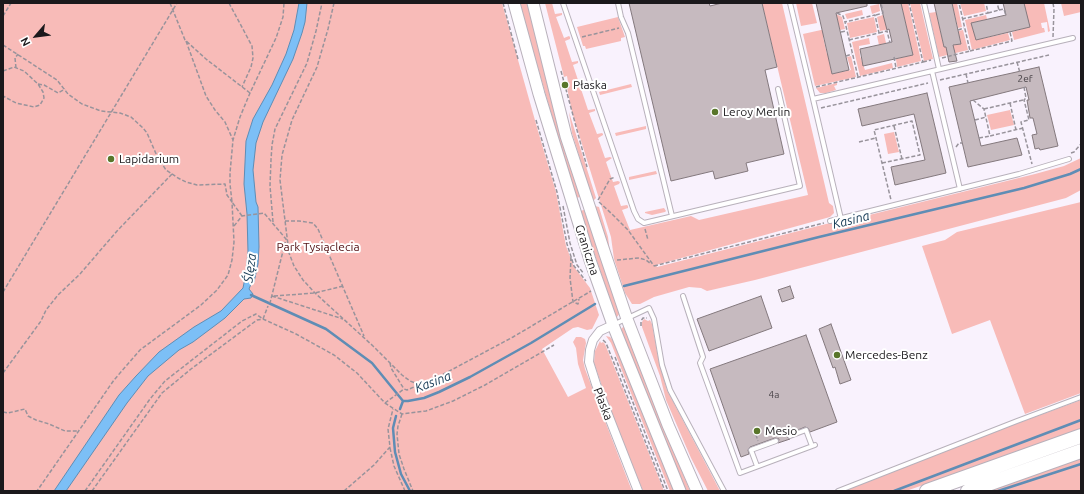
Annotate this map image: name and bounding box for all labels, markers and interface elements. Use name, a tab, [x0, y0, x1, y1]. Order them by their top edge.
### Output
north arrow	[16, 16, 56, 56]
text: N	[18, 35, 33, 48]
house number: 2ef	[1018, 73, 1032, 85]
place label: Płaska	[573, 78, 607, 92]
marker: Płaska	[560, 80, 570, 90]
place label: Leroy Merlin	[723, 105, 790, 119]
marker: Leroy Merlin	[710, 107, 720, 117]
place label: Lapidarium	[119, 152, 179, 166]
marker: Lapidarium	[106, 154, 116, 164]
water label: Kasina	[831, 208, 871, 232]
street label: Graniczna	[572, 223, 602, 277]
park label: Park Tysiąclecia	[276, 240, 360, 254]
water label: Ślęza	[240, 252, 260, 284]
place label: Mercedes-Benz	[845, 348, 928, 362]
marker: Mercedes-Benz	[832, 350, 842, 360]
water label: Kasina	[413, 368, 453, 396]
street label: Płaska	[590, 386, 616, 422]
house number: 4a	[769, 389, 779, 401]
place label: Mesio	[765, 424, 797, 438]
marker: Mesio	[752, 426, 762, 436]

